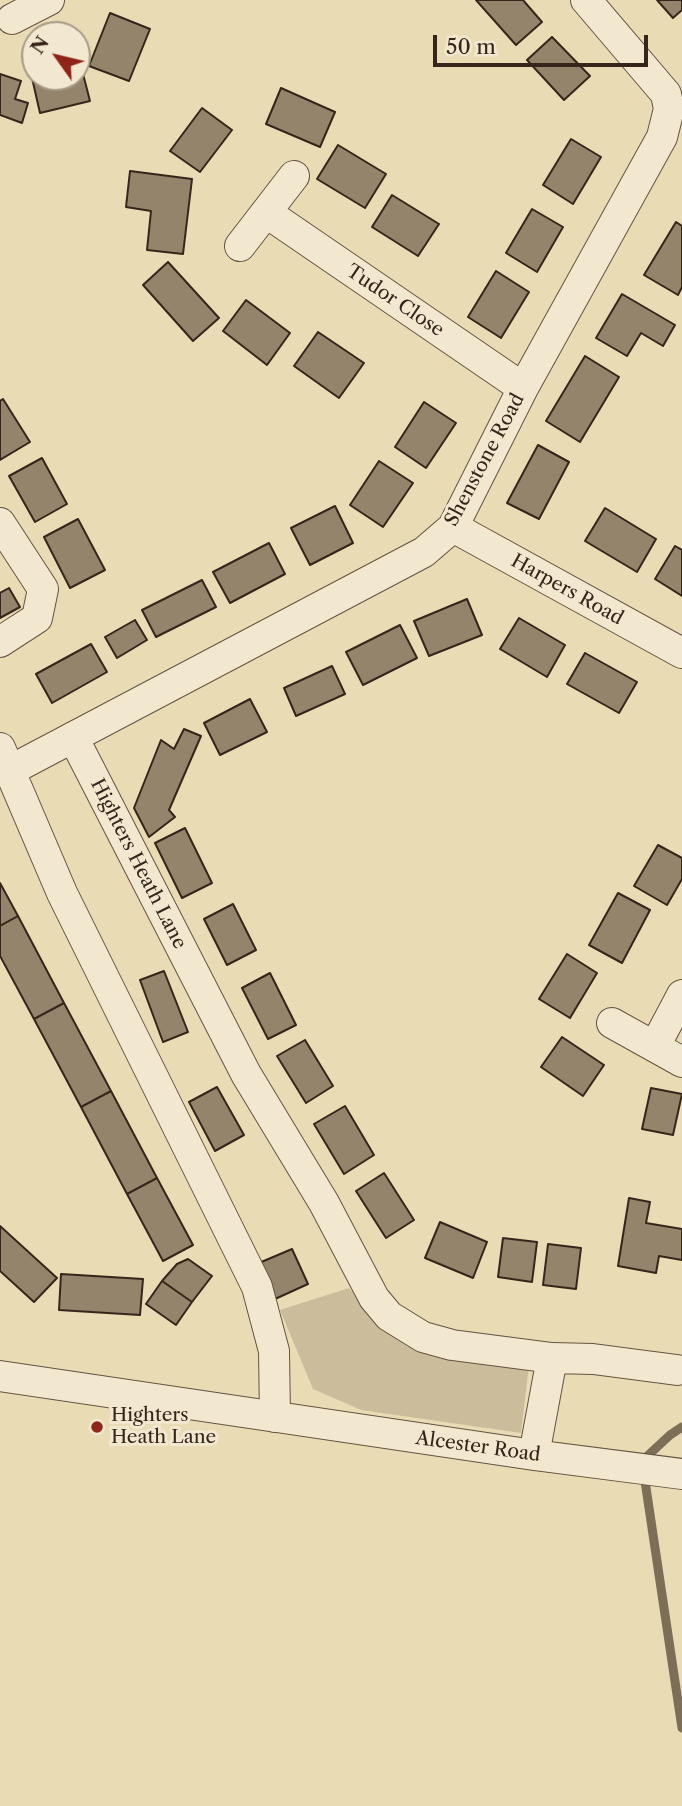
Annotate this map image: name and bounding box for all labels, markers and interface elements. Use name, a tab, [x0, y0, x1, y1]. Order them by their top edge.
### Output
north arrow	[21, 21, 91, 91]
scale bar	[437, 21, 652, 65]
text: N	[26, 32, 54, 58]
text: 50 m	[446, 34, 496, 59]
street label: Tudor Close	[342, 260, 448, 342]
street label: Shenstone Road	[440, 390, 530, 530]
street label: Harpers Road	[507, 550, 627, 630]
street label: Highters Heath Lane	[85, 775, 191, 953]
place label: Highters Heath Lane	[111, 1405, 216, 1449]
marker: Highters Heath Lane	[89, 1419, 105, 1435]
street label: Alcester Road	[414, 1427, 542, 1467]

